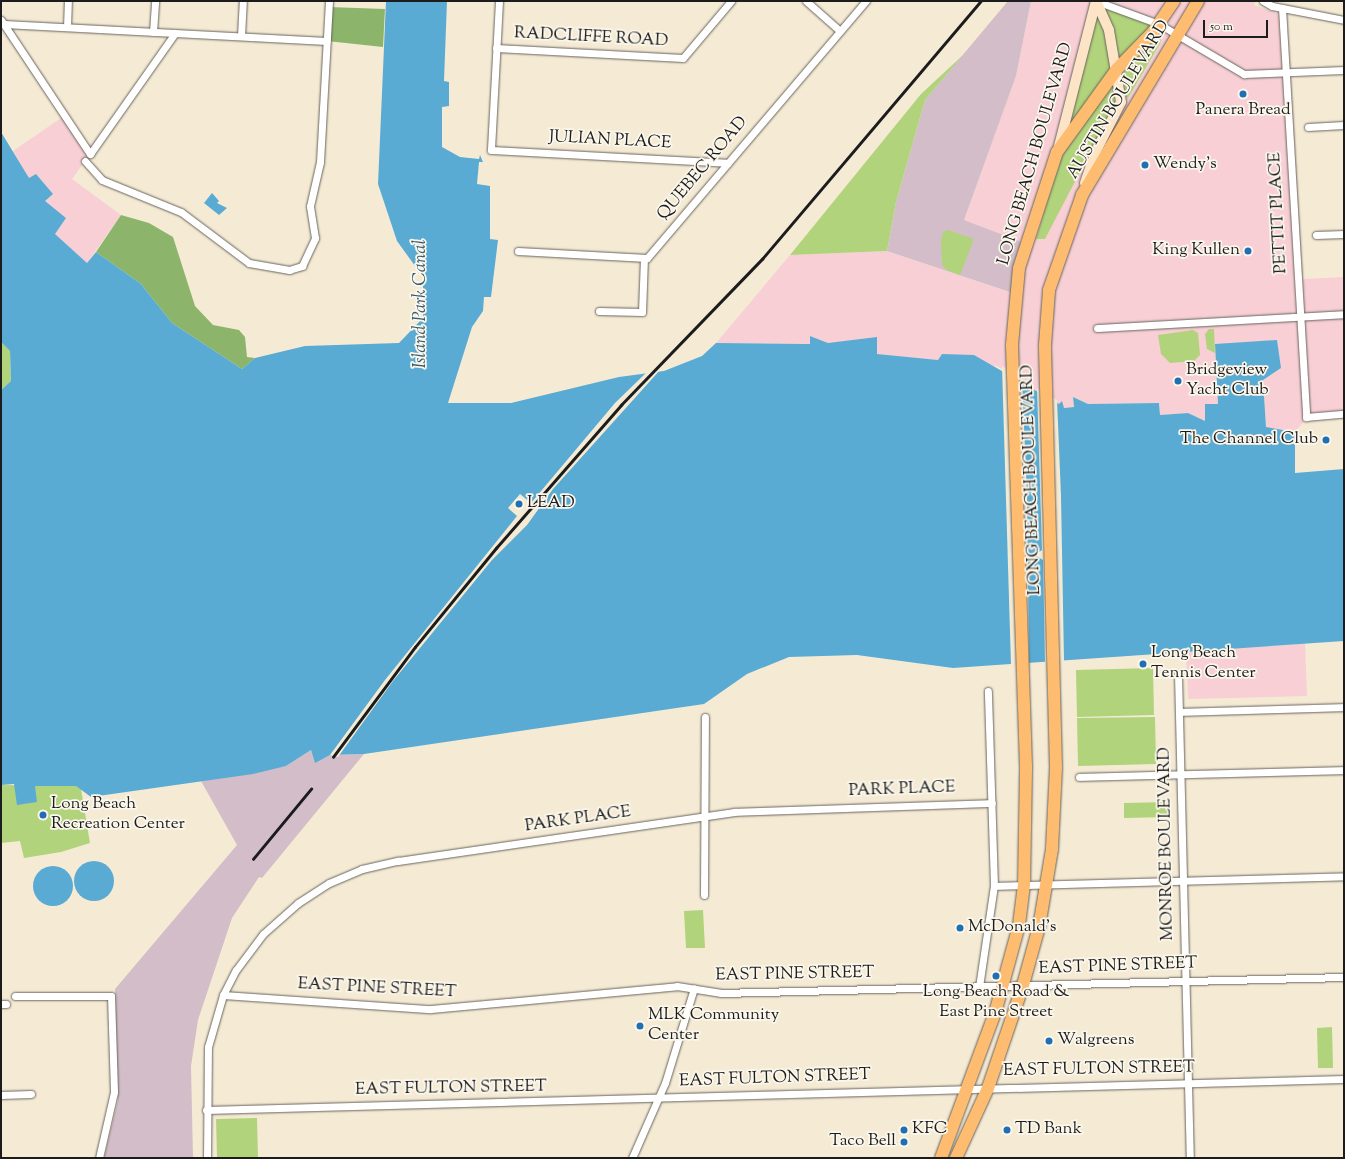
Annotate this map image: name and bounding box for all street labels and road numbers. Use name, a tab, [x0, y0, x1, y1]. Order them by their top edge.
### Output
street label: AUSTIN BOULEVARD	[1063, 17, 1175, 183]
street label: RADCLIFFE ROAD	[513, 24, 669, 52]
street label: LONG BEACH BOULEVARD	[994, 40, 1078, 268]
street label: QUEBEC ROAD	[654, 113, 752, 225]
street label: JULIAN PLACE	[548, 128, 672, 154]
street label: PETTIT PLACE	[1266, 152, 1292, 274]
street label: LONG BEACH BOULEVARD	[1018, 364, 1046, 596]
street label: MONROE BOULEVARD	[1155, 747, 1179, 941]
street label: PARK PLACE	[848, 778, 956, 802]
street label: PARK PLACE	[524, 802, 632, 838]
street label: EAST PINE STREET	[1038, 954, 1198, 980]
street label: EAST PINE STREET	[715, 963, 875, 987]
street label: EAST PINE STREET	[297, 975, 457, 1003]
street label: EAST FULTON STREET	[1003, 1058, 1195, 1082]
street label: EAST FULTON STREET	[679, 1065, 871, 1093]
street label: EAST FULTON STREET	[355, 1077, 547, 1101]

